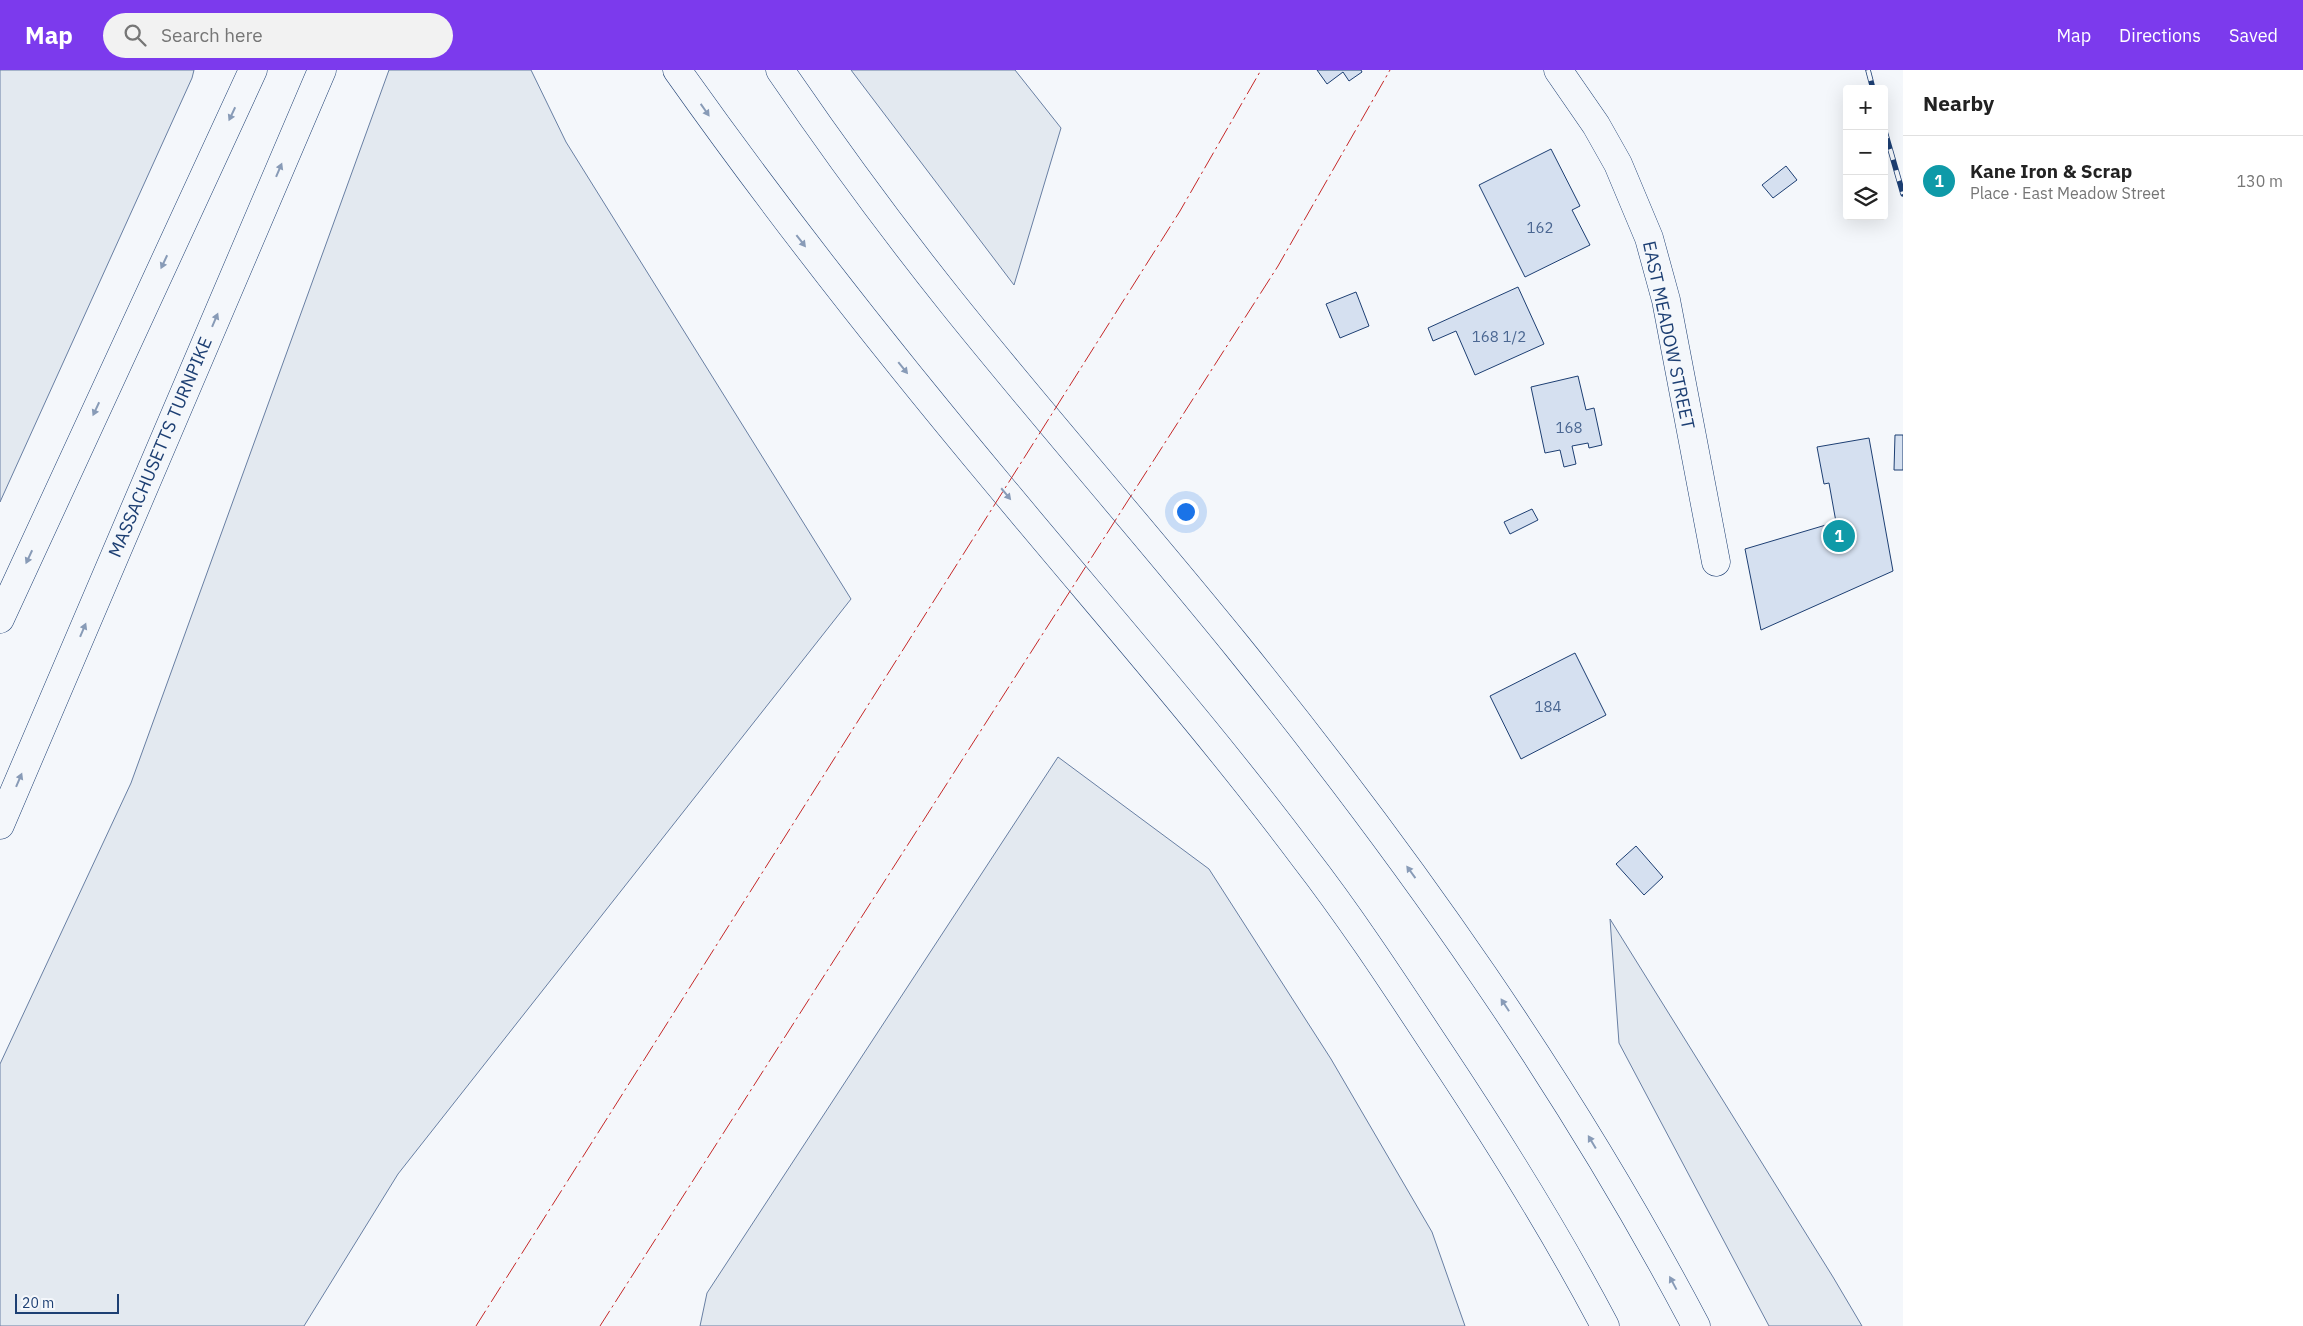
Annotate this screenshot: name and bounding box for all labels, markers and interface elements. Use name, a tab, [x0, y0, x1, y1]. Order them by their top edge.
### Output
search box	[103, 13, 453, 58]
text: Map	[25, 19, 73, 51]
icon: search	[121, 21, 149, 49]
text: Search here	[161, 23, 263, 47]
text: Map	[2056, 24, 2091, 47]
text: Directions	[2119, 24, 2201, 47]
text: Saved	[2229, 24, 2278, 47]
map controls	[1843, 85, 1888, 220]
button: +	[1843, 85, 1888, 130]
text: Nearby	[1923, 89, 1994, 117]
one-way arrow	[700, 103, 710, 117]
one-way arrow	[228, 107, 236, 121]
button: −	[1843, 130, 1888, 175]
text: Kane Iron & Scrap	[1970, 159, 2132, 183]
one-way arrow	[275, 162, 283, 177]
text: 1	[1934, 171, 1944, 191]
text: 130 m	[2236, 171, 2283, 191]
button: layers	[1843, 175, 1888, 220]
text: Place · East Meadow Street	[1970, 183, 2165, 203]
house number: 162	[1526, 218, 1554, 237]
one-way arrow	[796, 234, 807, 247]
street label: EAST MEADOW STREET	[1638, 239, 1700, 431]
one-way arrow	[160, 255, 168, 269]
one-way arrow	[211, 313, 219, 327]
house number: 168 1/2	[1472, 327, 1526, 346]
street label: MASSACHUSETTS TURNPIKE	[103, 333, 217, 561]
one-way arrow	[897, 361, 908, 374]
one-way arrow	[92, 402, 100, 416]
house number: 168	[1555, 418, 1583, 437]
one-way arrow	[1000, 487, 1011, 500]
your location	[1173, 499, 1199, 525]
pin: 1	[1823, 517, 1855, 555]
one-way arrow	[24, 550, 32, 564]
one-way arrow	[79, 623, 87, 637]
house number: 184	[1534, 697, 1562, 716]
one-way arrow	[15, 772, 23, 787]
one-way arrow	[1406, 865, 1416, 879]
one-way arrow	[1500, 998, 1510, 1012]
one-way arrow	[1587, 1136, 1596, 1149]
one-way arrow	[1669, 1276, 1677, 1290]
scale bar	[15, 1291, 119, 1314]
text: 20 m	[22, 1294, 54, 1312]

